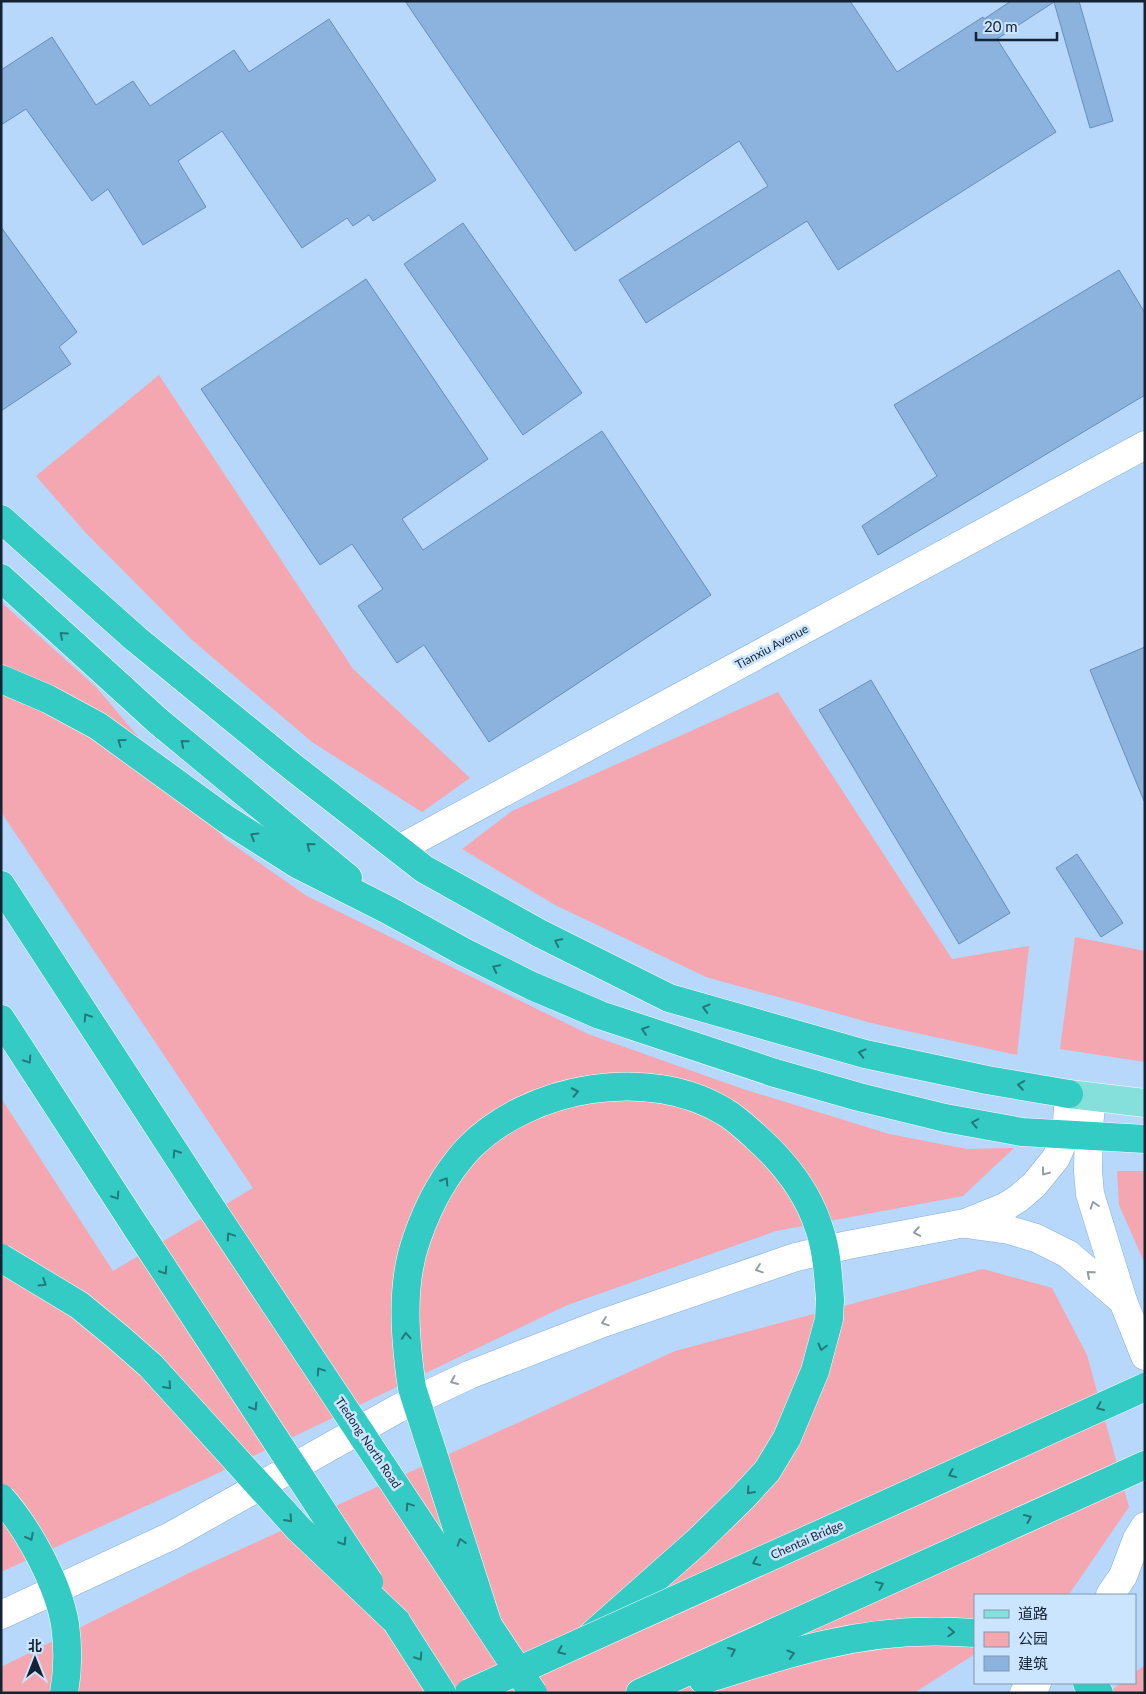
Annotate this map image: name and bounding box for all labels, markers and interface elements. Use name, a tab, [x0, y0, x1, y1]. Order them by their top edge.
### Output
scale bar	[976, 10, 1057, 42]
text: 20 m	[984, 17, 1018, 35]
street label: Tianxiu Avenue	[733, 621, 811, 672]
one-way arrow	[60, 632, 69, 641]
one-way arrow	[181, 739, 190, 748]
one-way arrow	[118, 740, 127, 748]
one-way arrow	[250, 833, 259, 843]
one-way arrow	[307, 843, 316, 851]
one-way arrow	[554, 938, 563, 949]
one-way arrow	[492, 964, 501, 974]
one-way arrow	[702, 1004, 710, 1014]
one-way arrow	[84, 1013, 93, 1023]
one-way arrow	[642, 1026, 650, 1036]
one-way arrow	[859, 1048, 867, 1058]
one-way arrow	[21, 1055, 31, 1064]
one-way arrow	[1017, 1081, 1026, 1091]
one-way arrow	[571, 1087, 580, 1098]
one-way arrow	[970, 1119, 979, 1129]
one-way arrow	[172, 1150, 182, 1159]
one-way arrow	[1043, 1166, 1051, 1175]
one-way arrow	[439, 1177, 448, 1186]
one-way arrow	[110, 1191, 119, 1200]
one-way arrow	[1089, 1201, 1099, 1209]
one-way arrow	[913, 1227, 921, 1237]
one-way arrow	[227, 1232, 236, 1241]
one-way arrow	[755, 1263, 764, 1273]
one-way arrow	[158, 1266, 168, 1275]
one-way arrow	[1087, 1270, 1096, 1279]
one-way arrow	[38, 1276, 47, 1286]
one-way arrow	[602, 1316, 610, 1326]
one-way arrow	[400, 1331, 411, 1339]
one-way arrow	[818, 1343, 828, 1351]
one-way arrow	[316, 1367, 326, 1376]
one-way arrow	[450, 1375, 459, 1386]
one-way arrow	[162, 1380, 171, 1389]
street label: Tiedong North Road	[332, 1394, 404, 1491]
one-way arrow	[1096, 1400, 1105, 1411]
one-way arrow	[248, 1401, 257, 1410]
one-way arrow	[948, 1467, 957, 1478]
one-way arrow	[746, 1485, 755, 1494]
one-way arrow	[406, 1503, 416, 1512]
one-way arrow	[283, 1513, 292, 1522]
one-way arrow	[1023, 1513, 1032, 1524]
street label: Chentai Bridge	[768, 1517, 845, 1562]
one-way arrow	[24, 1532, 34, 1541]
one-way arrow	[337, 1537, 347, 1546]
one-way arrow	[457, 1539, 467, 1547]
one-way arrow	[752, 1556, 761, 1567]
one-way arrow	[875, 1580, 884, 1591]
legend	[974, 1594, 1136, 1684]
text: 道路	[1018, 1604, 1048, 1622]
one-way arrow	[948, 1626, 956, 1637]
text: 公园	[1018, 1629, 1048, 1647]
north arrow	[10, 1634, 60, 1684]
text: 北	[28, 1637, 42, 1654]
one-way arrow	[557, 1645, 566, 1655]
one-way arrow	[727, 1647, 736, 1658]
one-way arrow	[787, 1649, 795, 1659]
one-way arrow	[413, 1651, 422, 1661]
text: 建筑	[1018, 1654, 1048, 1672]

